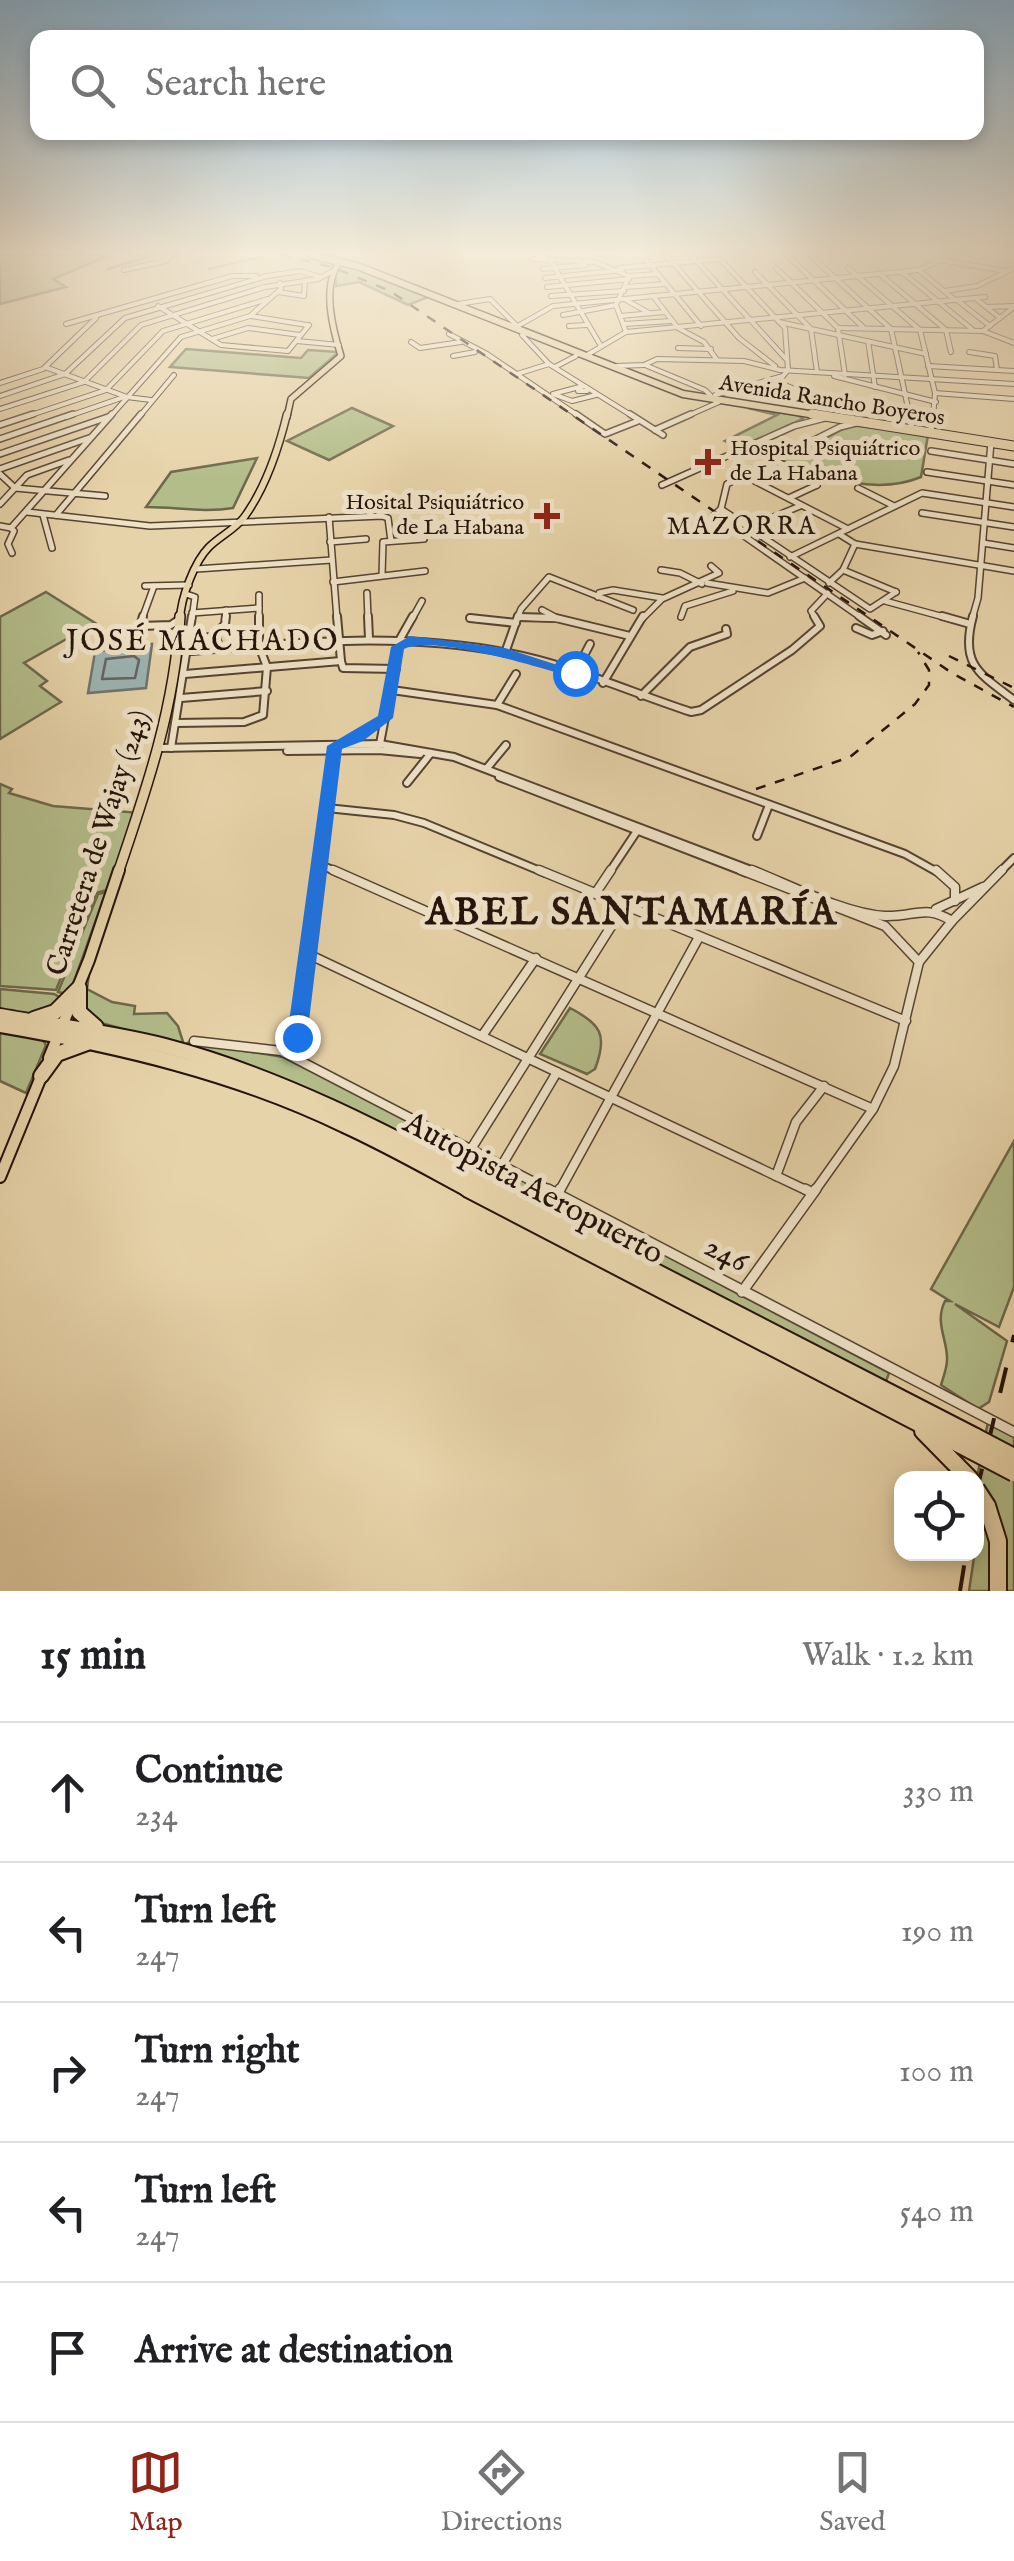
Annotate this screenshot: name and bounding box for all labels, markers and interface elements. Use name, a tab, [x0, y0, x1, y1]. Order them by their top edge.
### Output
search box	[30, 30, 984, 140]
icon: search	[65, 58, 120, 113]
text: Search here	[145, 61, 326, 109]
street label: Avenida Rancho Boyeros	[716, 369, 947, 433]
place label: Hospital Psiquiátrico de La Habana	[730, 435, 920, 488]
marker: Hospital Psiquiátrico de La Habana	[695, 449, 721, 475]
place label: Hosital Psiquiátrico de La Habana	[345, 489, 524, 542]
marker: Hosital Psiquiátrico de La Habana	[534, 503, 560, 529]
district label: MAZORRA	[667, 511, 817, 543]
district label: JOSÉ MACHADO	[63, 622, 340, 661]
route start	[553, 651, 599, 697]
street label: Carretera de Wajay (243)	[39, 706, 159, 980]
district label: ABEL SANTAMARÍA	[424, 888, 838, 938]
route end	[275, 1015, 321, 1061]
street label: Autopista Aeropuerto	[395, 1103, 670, 1275]
street label: 246	[697, 1227, 755, 1284]
map controls	[894, 1471, 984, 1561]
button: locate	[894, 1471, 984, 1561]
text: 15 min	[40, 1630, 146, 1683]
text: Walk · 1.2 km	[802, 1636, 974, 1677]
text: Continue	[135, 1748, 283, 1796]
icon: ahead	[40, 1765, 95, 1820]
text: 330 m	[903, 1772, 974, 1813]
text: 234	[135, 1796, 178, 1837]
text: Turn left	[135, 1888, 276, 1936]
icon: left	[40, 1905, 95, 1960]
text: 190 m	[901, 1912, 974, 1953]
text: 247	[135, 1936, 180, 1977]
text: Turn right	[135, 2028, 299, 2076]
icon: right	[40, 2045, 95, 2100]
text: 100 m	[899, 2052, 974, 2093]
text: 247	[135, 2076, 180, 2117]
text: Turn left	[135, 2168, 276, 2216]
icon: left	[40, 2185, 95, 2240]
text: 540 m	[899, 2192, 974, 2233]
text: 247	[135, 2216, 180, 2257]
icon: arrive	[40, 2325, 95, 2380]
text: Arrive at destination	[135, 2328, 453, 2376]
tab: Map	[128, 2445, 183, 2540]
tab: Directions	[440, 2445, 562, 2540]
tab: Saved	[819, 2445, 886, 2540]

